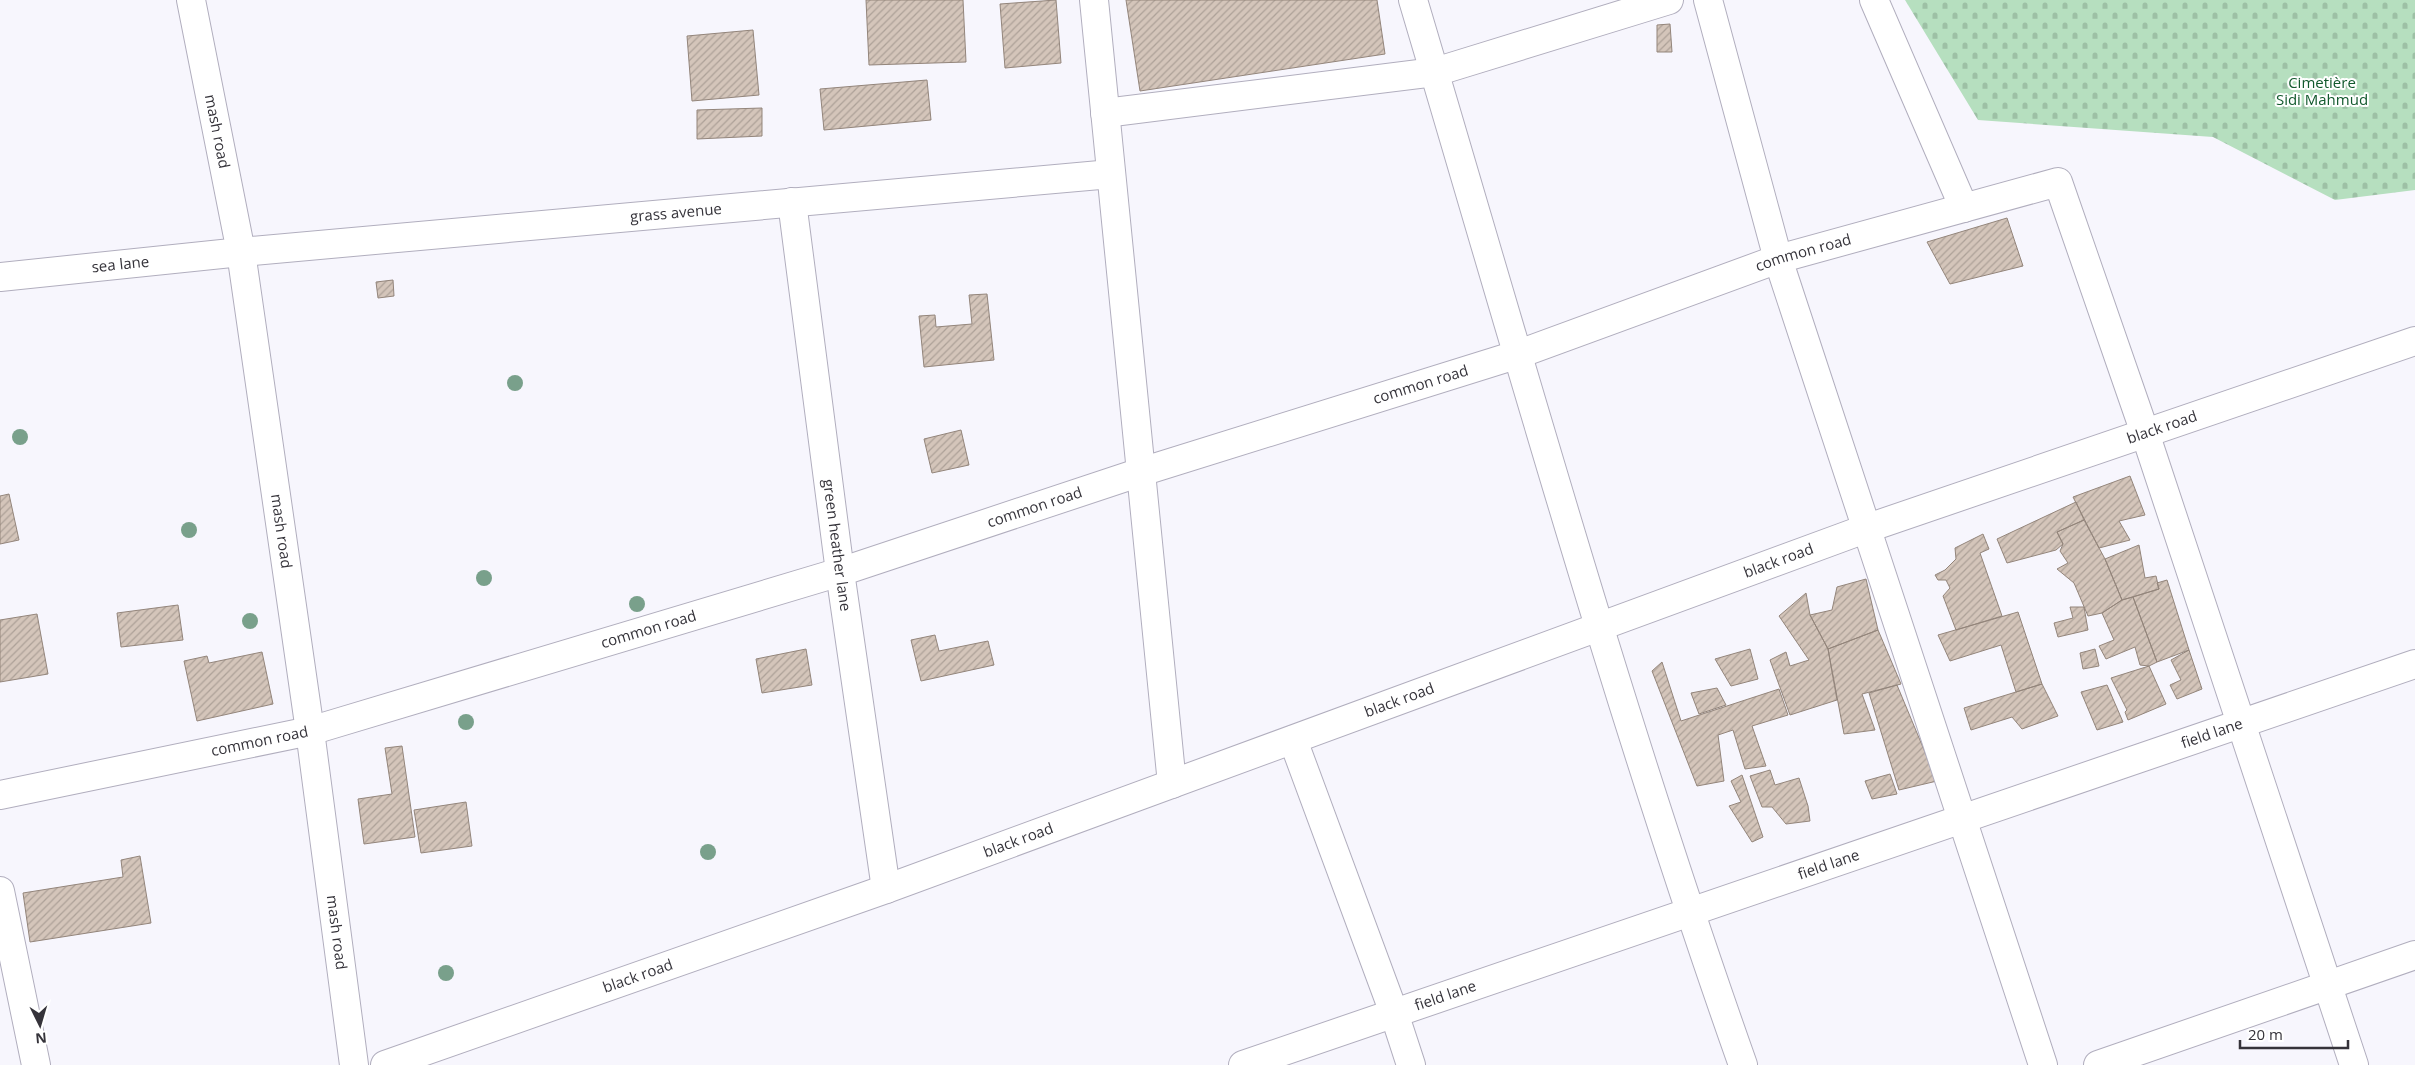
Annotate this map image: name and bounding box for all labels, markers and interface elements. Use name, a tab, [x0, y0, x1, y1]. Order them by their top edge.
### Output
park label: Cimetière Sidi Mahmud	[2276, 72, 2368, 109]
street label: mash road	[201, 92, 235, 170]
street label: grass avenue	[629, 198, 723, 226]
street label: common road	[1752, 228, 1853, 275]
street label: sea lane	[91, 251, 150, 276]
street label: common road	[1370, 359, 1470, 408]
street label: black road	[2124, 405, 2199, 448]
street label: green heather lane	[819, 478, 857, 612]
street label: common road	[984, 481, 1084, 531]
street label: mash road	[267, 492, 297, 570]
street label: black road	[1740, 538, 1816, 582]
street label: common road	[598, 605, 698, 652]
street label: black road	[1361, 677, 1437, 721]
street label: field lane	[2178, 713, 2245, 752]
street label: common road	[209, 721, 310, 760]
street label: black road	[980, 817, 1056, 861]
street label: field lane	[1795, 844, 1862, 883]
street label: mash road	[323, 894, 352, 971]
street label: black road	[600, 954, 675, 997]
street label: field lane	[1412, 975, 1479, 1015]
north arrow	[15, 1000, 65, 1050]
scale bar	[2240, 1018, 2348, 1050]
text: 20 m	[2248, 1024, 2283, 1044]
text: N	[35, 1028, 48, 1048]

